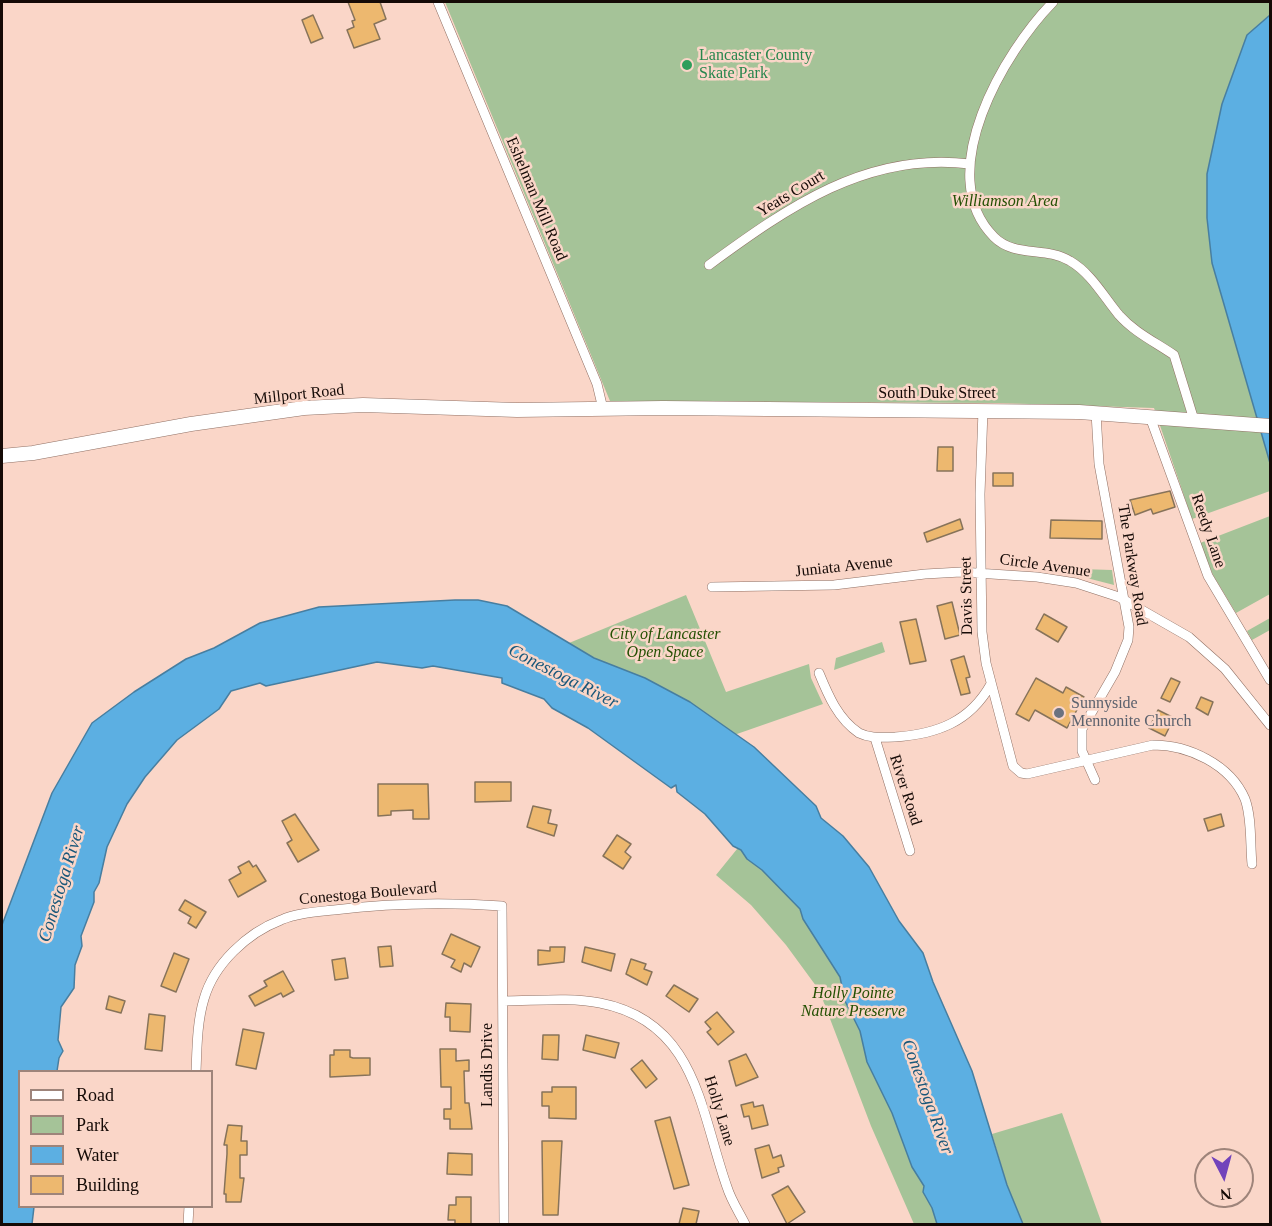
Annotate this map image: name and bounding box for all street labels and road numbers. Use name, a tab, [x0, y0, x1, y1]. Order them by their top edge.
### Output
street label: Eshelman Mill Road	[501, 134, 571, 264]
street label: Yeats Court	[754, 166, 828, 222]
street label: Millport Road	[253, 381, 345, 409]
street label: South Duke Street	[878, 384, 996, 404]
street label: Reedy Lane	[1186, 492, 1230, 570]
street label: The Parkway Road	[1113, 503, 1151, 627]
street label: Circle Avenue	[998, 550, 1092, 582]
street label: Juniata Avenue	[794, 552, 894, 582]
street label: Davis Street	[957, 557, 977, 635]
street label: River Road	[885, 752, 925, 828]
street label: Conestoga Boulevard	[298, 878, 438, 910]
street label: Landis Drive	[478, 1023, 498, 1107]
street label: Holly Lane	[699, 1074, 739, 1148]

